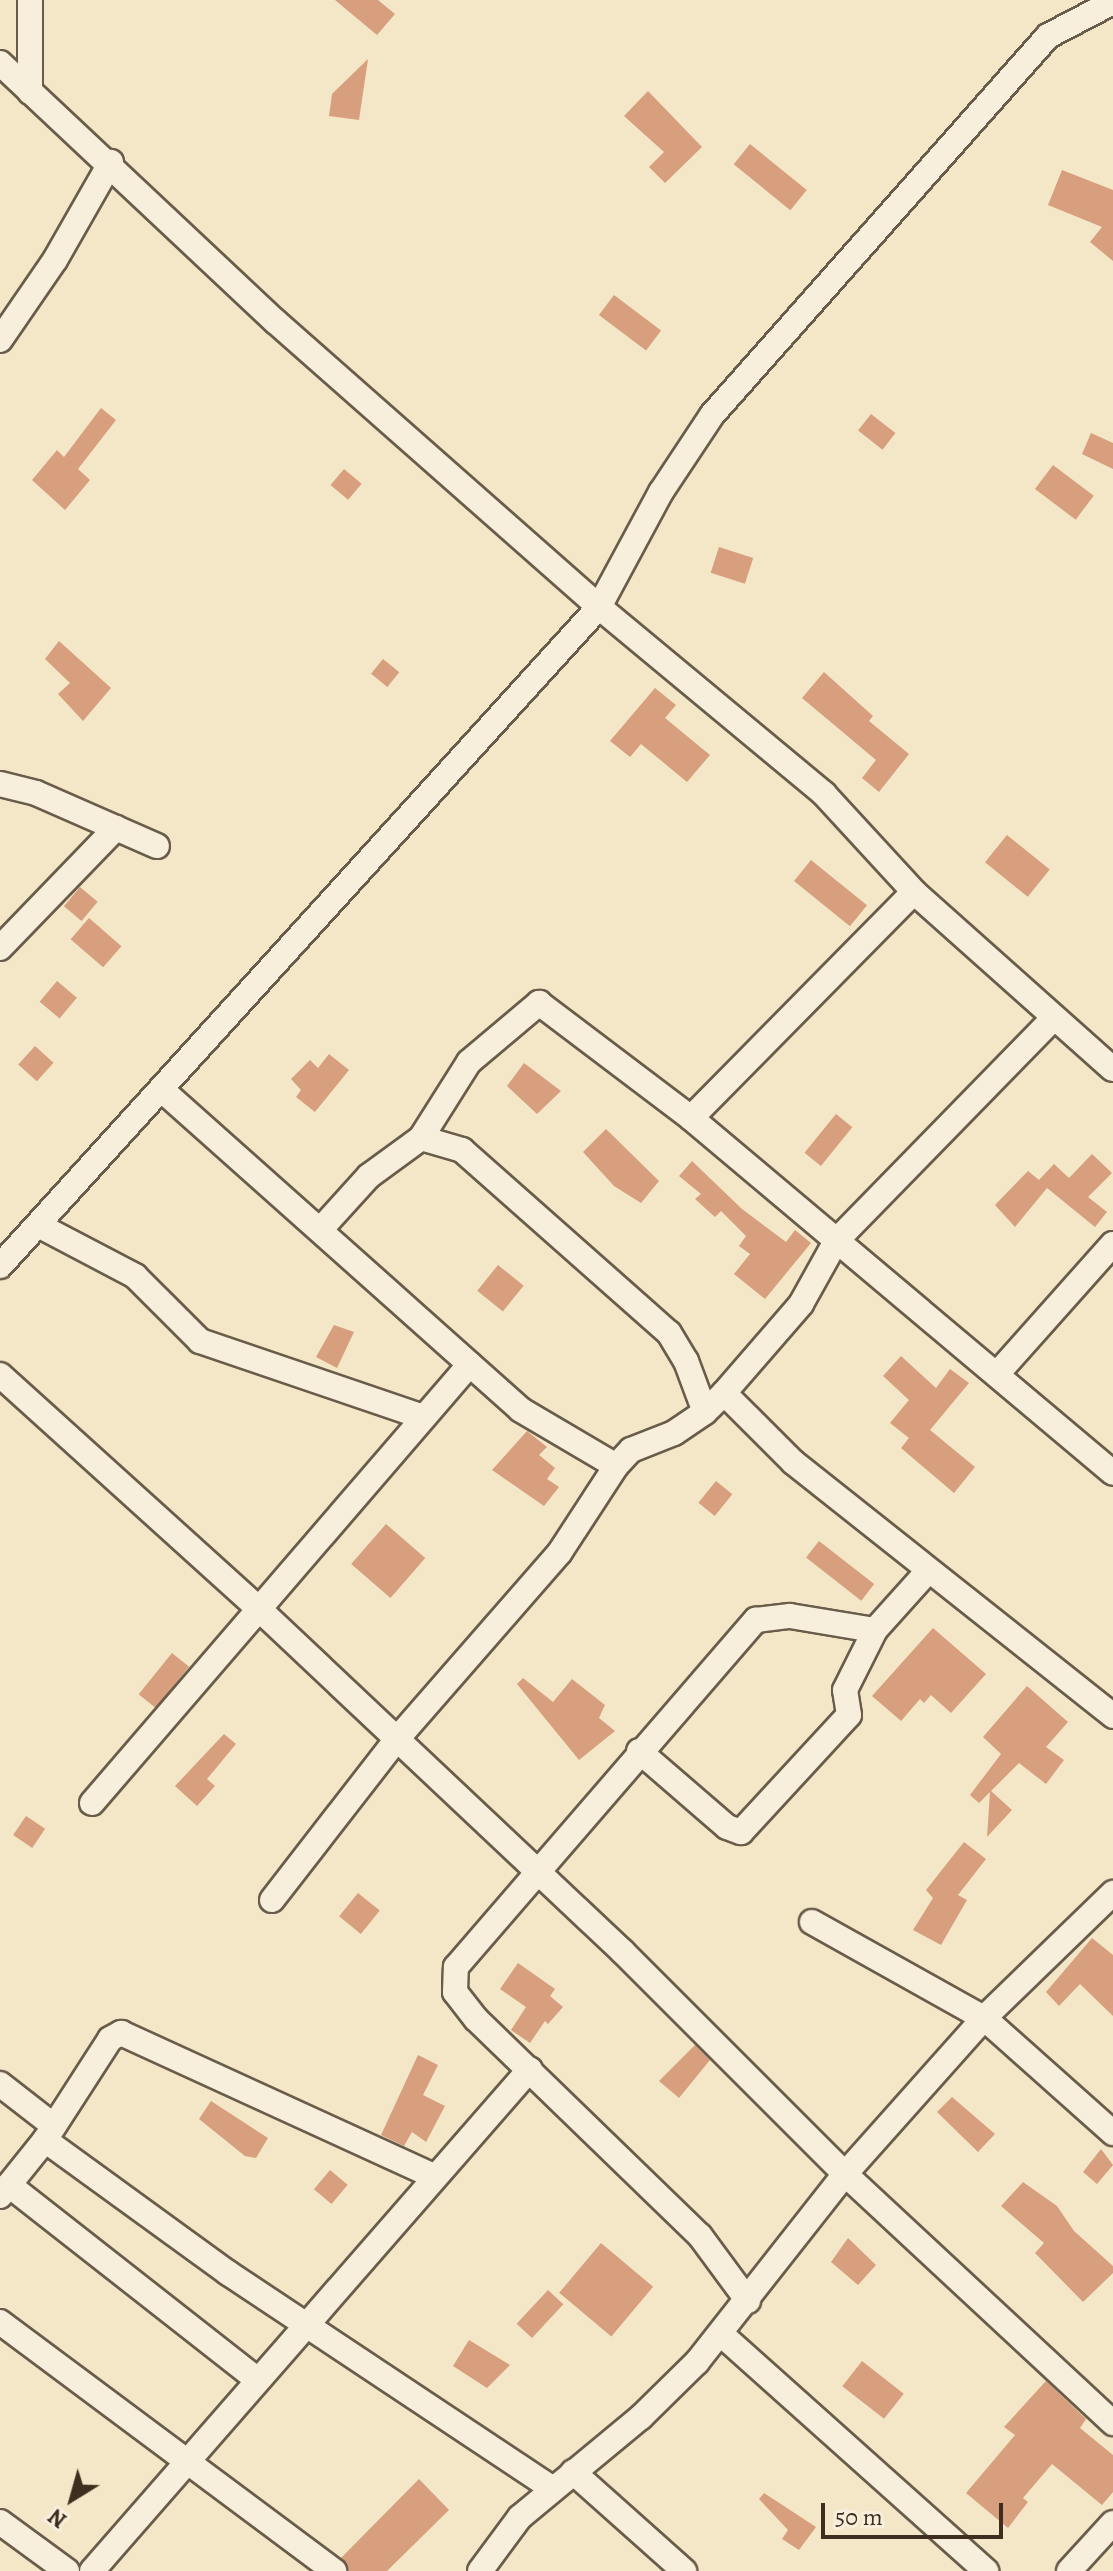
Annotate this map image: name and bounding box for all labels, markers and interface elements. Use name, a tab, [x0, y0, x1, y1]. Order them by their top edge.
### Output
north arrow	[32, 2459, 112, 2539]
scale bar	[825, 2487, 1007, 2537]
text: N	[42, 2501, 73, 2535]
text: 50 m	[835, 2501, 883, 2533]

